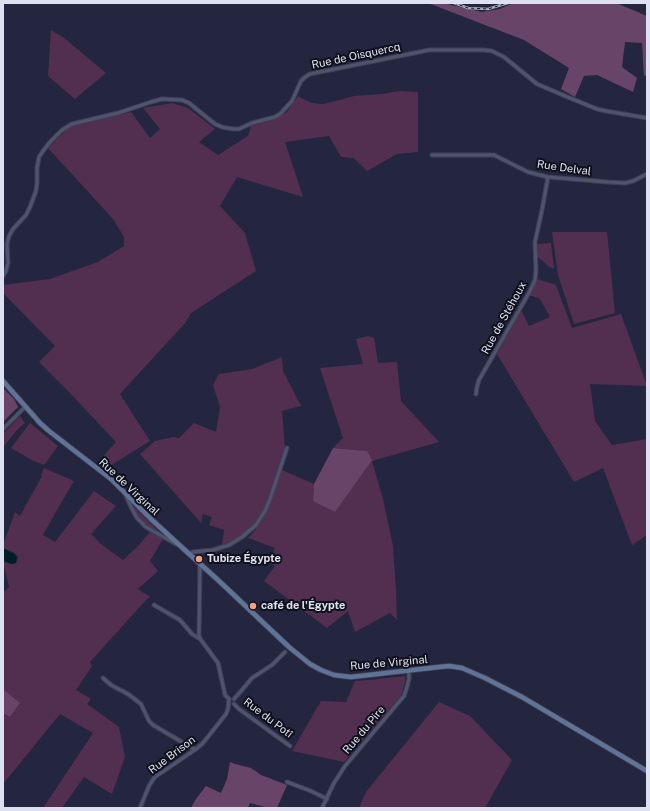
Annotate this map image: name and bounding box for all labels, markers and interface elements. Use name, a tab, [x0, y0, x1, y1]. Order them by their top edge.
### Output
street label: Rue de Oisquercq	[310, 40, 402, 72]
street label: Rue Delval	[536, 158, 592, 178]
street label: Rue de Stéhoux	[479, 279, 529, 357]
street label: Rue de Virginal	[96, 456, 162, 518]
place label: Tubize Égypte	[207, 552, 281, 566]
marker: Tubize Égypte	[194, 554, 204, 564]
place label: café de l'Égypte	[261, 599, 345, 613]
marker: café de l'Égypte	[248, 601, 258, 611]
street label: Rue de Virginal	[350, 653, 428, 673]
street label: Rue du Potî	[241, 695, 295, 741]
street label: Rue du Pire	[340, 703, 388, 757]
street label: Rue Brison	[146, 733, 198, 777]

